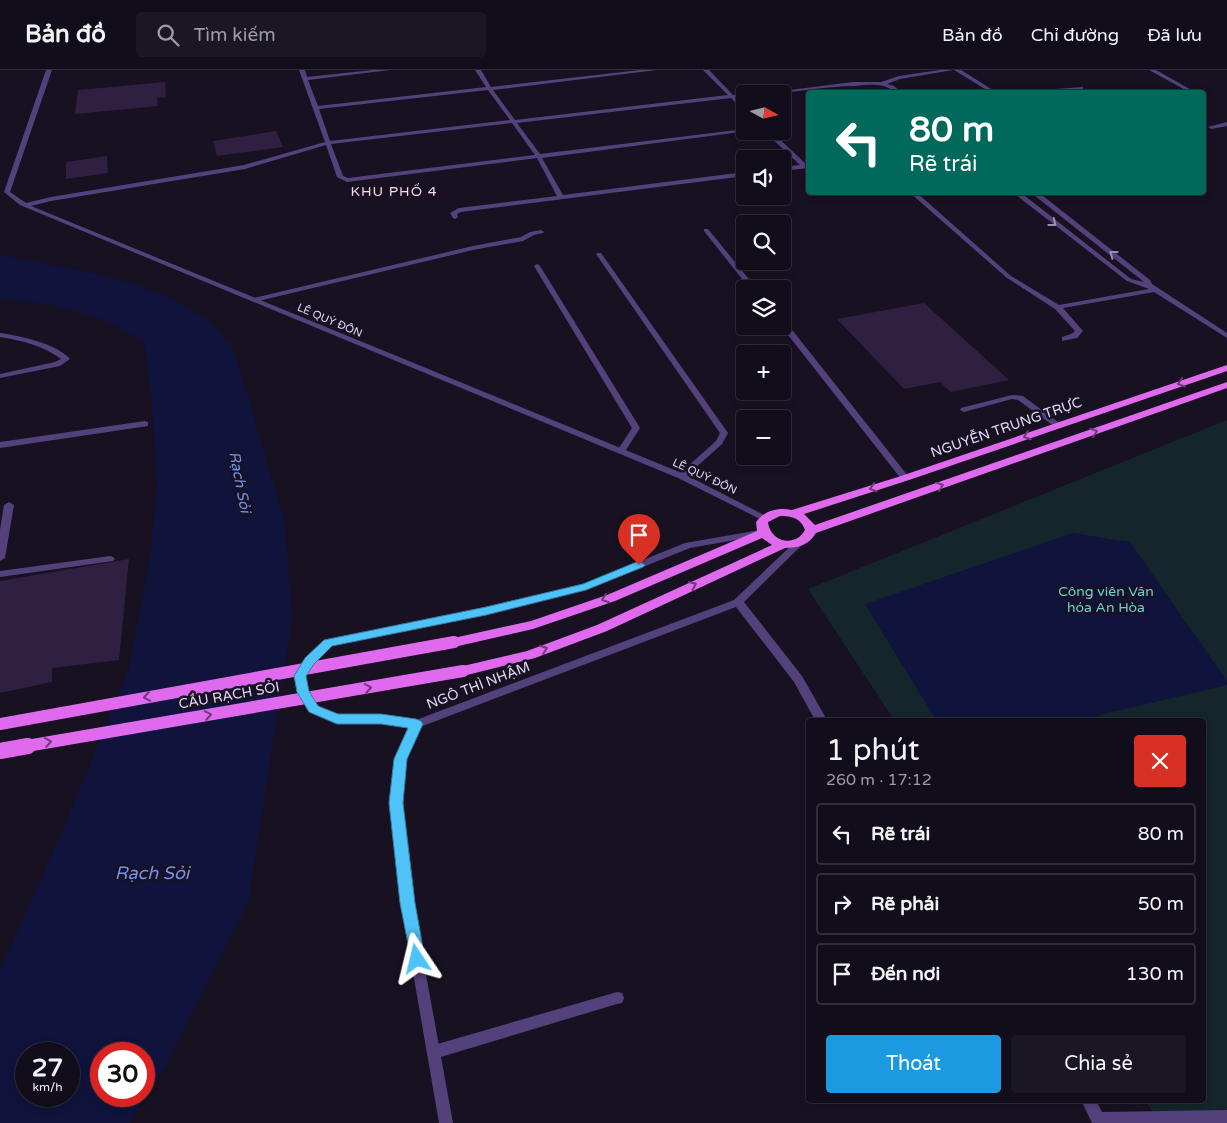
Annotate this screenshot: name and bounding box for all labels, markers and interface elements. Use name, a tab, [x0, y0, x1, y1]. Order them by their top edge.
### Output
search box	[136, 12, 486, 57]
text: Bản đồ	[25, 20, 106, 49]
icon: search	[154, 21, 182, 49]
text: Tìm kiếm	[194, 24, 276, 46]
text: Bản đồ	[942, 24, 1003, 46]
text: Chỉ đường	[1031, 24, 1119, 46]
text: Đã lưu	[1147, 24, 1202, 46]
north arrow	[736, 85, 791, 140]
map controls	[736, 85, 791, 465]
text: 80 m	[909, 109, 994, 151]
icon: left	[826, 110, 891, 175]
button: sound	[736, 150, 791, 205]
text: Rẽ trái	[909, 151, 978, 177]
district label: KHU PHỐ 4	[351, 183, 437, 200]
button: search	[736, 215, 791, 270]
one-way arrow	[1047, 217, 1056, 225]
one-way arrow	[1109, 251, 1119, 260]
button: layers	[736, 280, 791, 335]
street label: LÊ QUÝ ĐÔN	[295, 300, 365, 340]
button: +	[736, 345, 791, 400]
one-way arrow	[1177, 377, 1185, 387]
street label: NGUYỄN TRUNG TRỰC	[928, 394, 1084, 461]
button: −	[736, 410, 791, 465]
one-way arrow	[1089, 428, 1098, 438]
one-way arrow	[1023, 430, 1032, 440]
water label: Rạch Sỏi	[225, 450, 255, 516]
street label: LÊ QUÝ ĐÔN	[671, 455, 739, 497]
one-way arrow	[936, 481, 944, 491]
one-way arrow	[870, 482, 878, 492]
pin	[618, 514, 660, 565]
icon: arrive	[625, 521, 653, 549]
one-way arrow	[688, 581, 697, 592]
park label: Công viên Văn hóa An Hòa	[1058, 583, 1154, 616]
one-way arrow	[602, 593, 610, 603]
one-way arrow	[539, 645, 548, 655]
street label: NGÔ THÌ NHẬM	[424, 658, 532, 713]
street label: CẦU RẠCH SỎI	[177, 678, 281, 713]
one-way arrow	[364, 683, 373, 693]
one-way arrow	[143, 691, 152, 701]
one-way arrow	[205, 710, 213, 721]
text: 1 phút	[826, 732, 919, 769]
button: close	[1134, 735, 1186, 787]
one-way arrow	[44, 738, 52, 748]
text: 260 m · 17:12	[826, 770, 932, 790]
icon: left	[828, 820, 856, 848]
text: Rẽ trái	[871, 823, 930, 845]
text: 80 m	[1138, 823, 1184, 845]
water label: Rạch Sỏi	[115, 862, 192, 884]
icon: right	[828, 890, 856, 918]
text: Rẽ phải	[871, 893, 939, 915]
text: 50 m	[1138, 893, 1184, 915]
position arrow	[390, 932, 442, 984]
icon: arrive	[828, 960, 856, 988]
text: Đến nơi	[871, 963, 940, 985]
text: 130 m	[1126, 963, 1184, 985]
button: Thoát	[826, 1035, 1001, 1093]
button: Chia sẻ	[1011, 1035, 1186, 1093]
speed limit sign: 30	[90, 1042, 155, 1107]
text: 27	[32, 1053, 63, 1083]
text: km/h	[32, 1080, 63, 1094]

